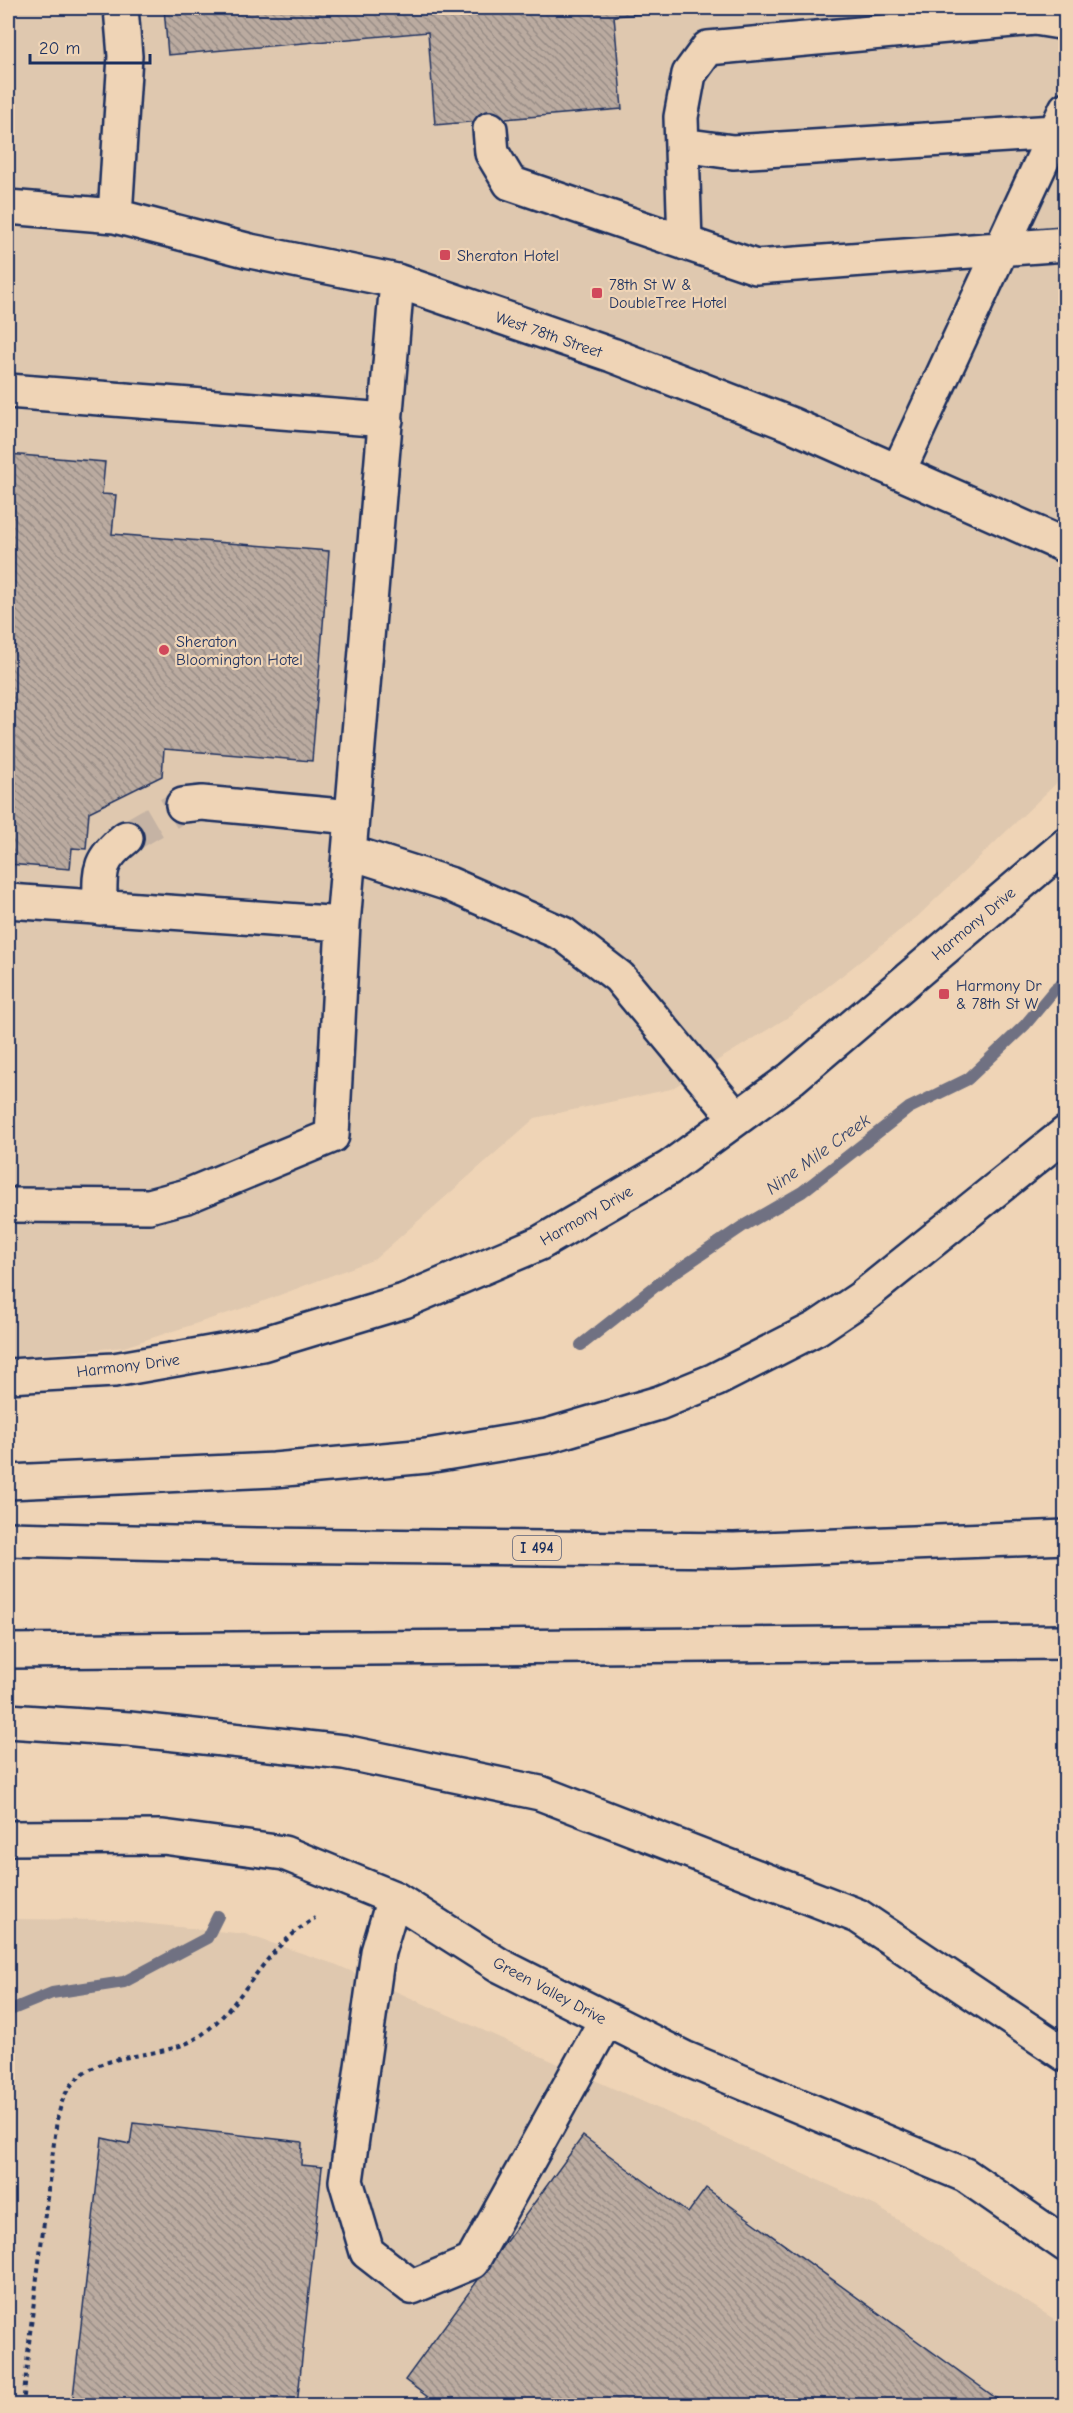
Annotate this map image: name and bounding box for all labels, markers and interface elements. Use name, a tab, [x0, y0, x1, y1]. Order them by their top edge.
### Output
scale bar	[30, 27, 150, 65]
text: 20 m	[39, 38, 80, 59]
place label: Sheraton Hotel	[457, 247, 559, 265]
marker: Sheraton Hotel	[438, 248, 452, 262]
place label: 78th St W & DoubleTree Hotel	[609, 276, 727, 312]
marker: 78th St W & DoubleTree Hotel	[590, 286, 604, 300]
street label: West 78th Street	[493, 308, 605, 362]
place label: Sheraton Bloomington Hotel	[176, 633, 303, 669]
marker: Sheraton Bloomington Hotel	[157, 643, 171, 657]
street label: Harmony Drive	[928, 884, 1019, 964]
place label: Harmony Dr & 78th St W	[956, 977, 1042, 1013]
marker: Harmony Dr & 78th St W	[937, 987, 951, 1001]
water label: Nine Mile Creek	[762, 1109, 875, 1199]
street label: Harmony Drive	[537, 1182, 636, 1250]
street label: Harmony Drive	[76, 1351, 181, 1381]
road number: I 494	[513, 1536, 561, 1560]
street label: Green Valley Drive	[490, 1953, 609, 2028]

